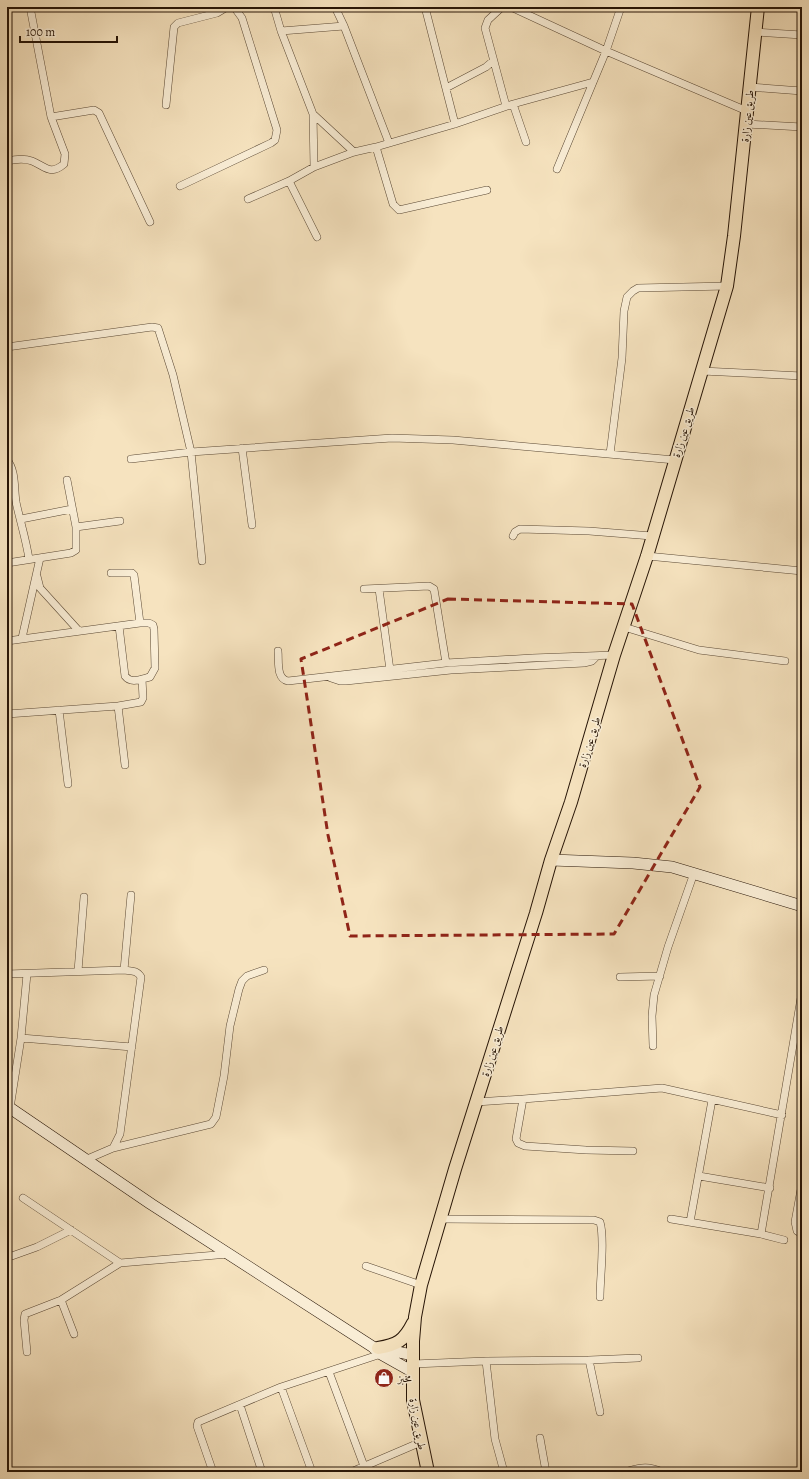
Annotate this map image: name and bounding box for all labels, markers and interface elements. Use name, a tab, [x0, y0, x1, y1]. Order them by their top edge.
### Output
scale bar	[20, 18, 117, 44]
text: 100 m	[26, 24, 55, 40]
street label: طريق عين زارة	[737, 89, 758, 143]
street label: طريق عين زارة	[669, 405, 698, 459]
street label: طريق عين زارة	[575, 715, 604, 769]
street label: طريق عين زارة	[478, 1024, 507, 1078]
shop icon: مخبز	[373, 1367, 395, 1389]
place label: مخبز	[397, 1371, 412, 1386]
street label: طريق عين زارة	[406, 1397, 429, 1451]

